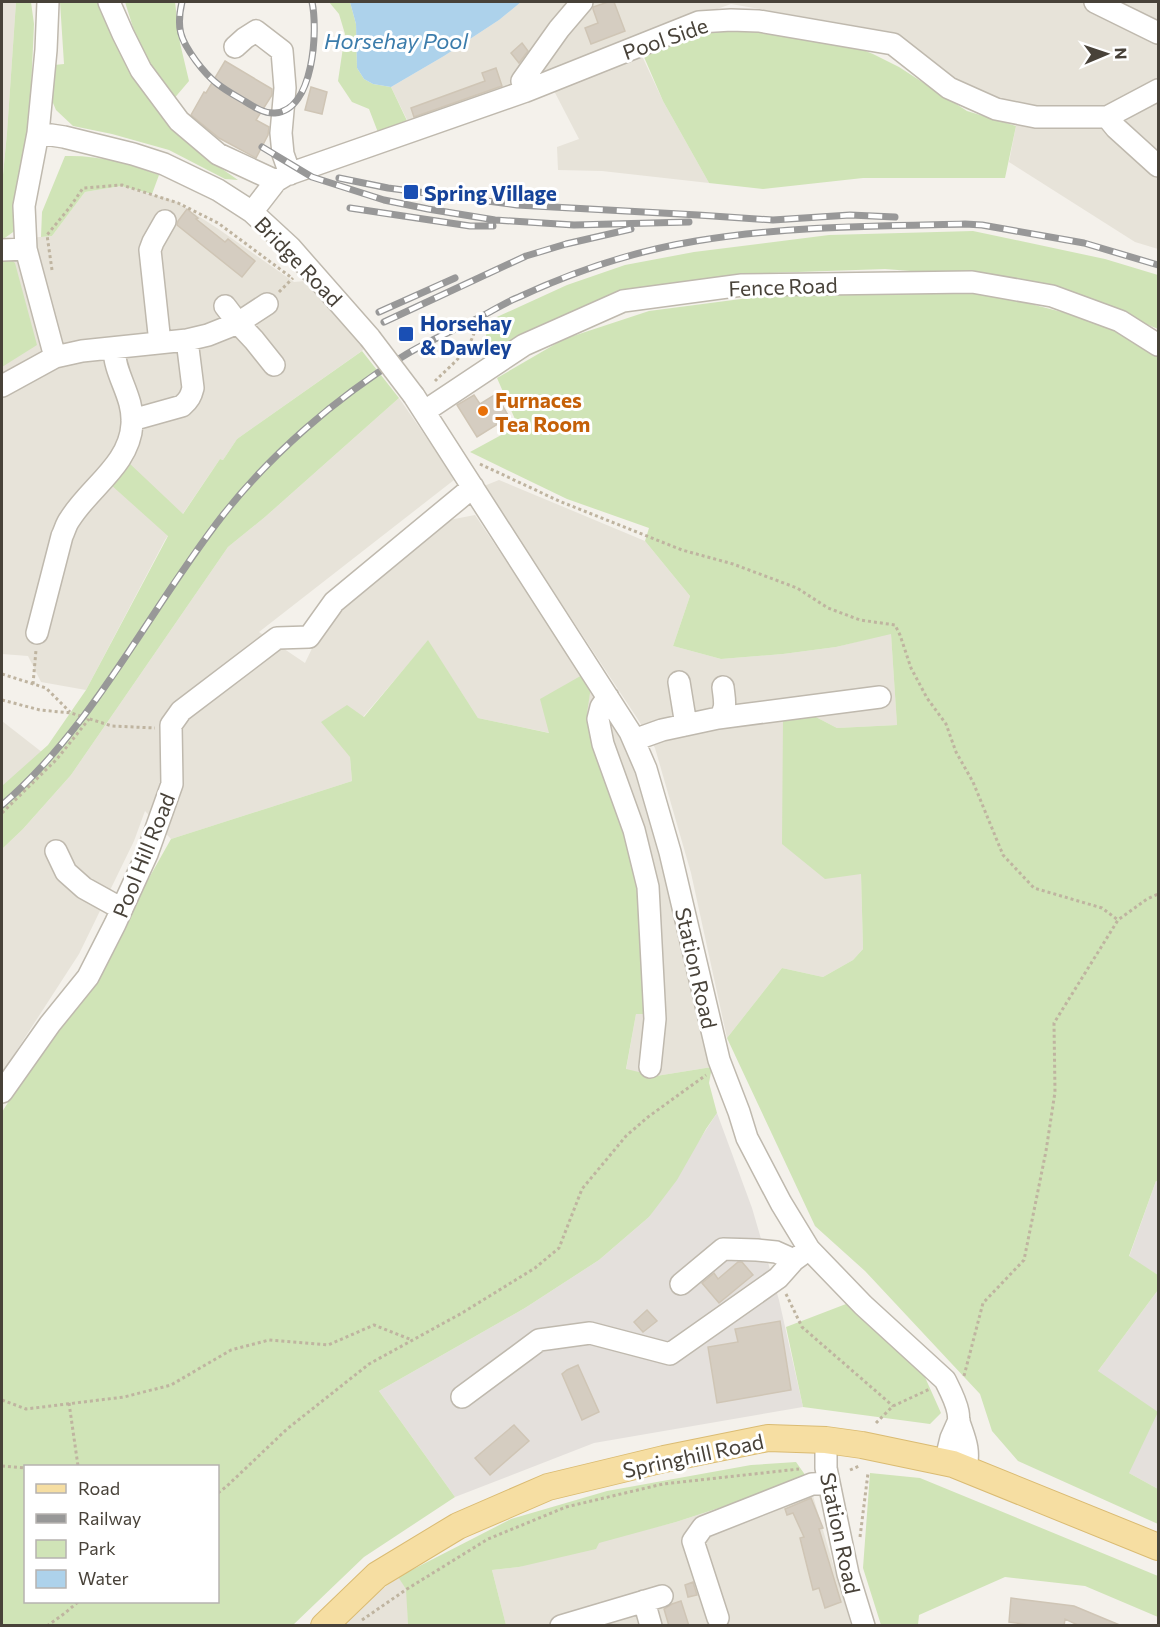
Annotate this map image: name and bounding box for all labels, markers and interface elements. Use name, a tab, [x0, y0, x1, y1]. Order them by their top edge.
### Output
street label: Pool Side	[619, 12, 711, 64]
north arrow	[1076, 24, 1136, 84]
water label: Horsehay Pool	[324, 27, 469, 54]
text: N	[1112, 47, 1131, 60]
place label: Spring Village	[424, 180, 557, 205]
marker: Spring Village	[402, 183, 420, 201]
street label: Bridge Road	[250, 211, 348, 311]
street label: Fence Road	[728, 272, 838, 300]
place label: Horsehay & Dawley	[420, 310, 512, 359]
marker: Horsehay & Dawley	[397, 325, 415, 343]
place label: Furnaces Tea Room	[495, 387, 590, 436]
marker: Furnaces Tea Room	[476, 404, 490, 418]
street label: Pool Hill Road	[107, 789, 179, 921]
street label: Station Road	[671, 905, 723, 1031]
street label: Springhill Road	[620, 1428, 766, 1482]
legend	[24, 1465, 219, 1603]
street label: Station Road	[816, 1470, 866, 1596]
text: Road	[78, 1477, 120, 1499]
text: Railway	[78, 1507, 141, 1529]
text: Park	[78, 1537, 116, 1559]
text: Water	[78, 1567, 129, 1589]

